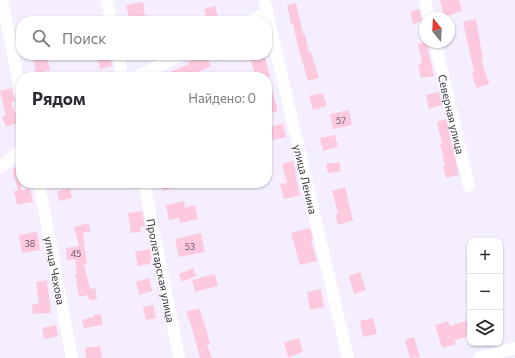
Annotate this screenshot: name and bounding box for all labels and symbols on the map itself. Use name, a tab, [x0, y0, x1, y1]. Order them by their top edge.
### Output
north arrow	[419, 12, 455, 48]
street label: Северная улица	[436, 73, 468, 155]
house number: 57	[336, 115, 346, 126]
street label: улица Ленина	[292, 143, 320, 215]
street label: Пролетарская улица	[145, 217, 178, 323]
street label: улица Чехова	[43, 235, 68, 306]
house number: 38	[25, 238, 35, 249]
house number: 53	[185, 241, 195, 252]
house number: 45	[71, 248, 81, 259]

